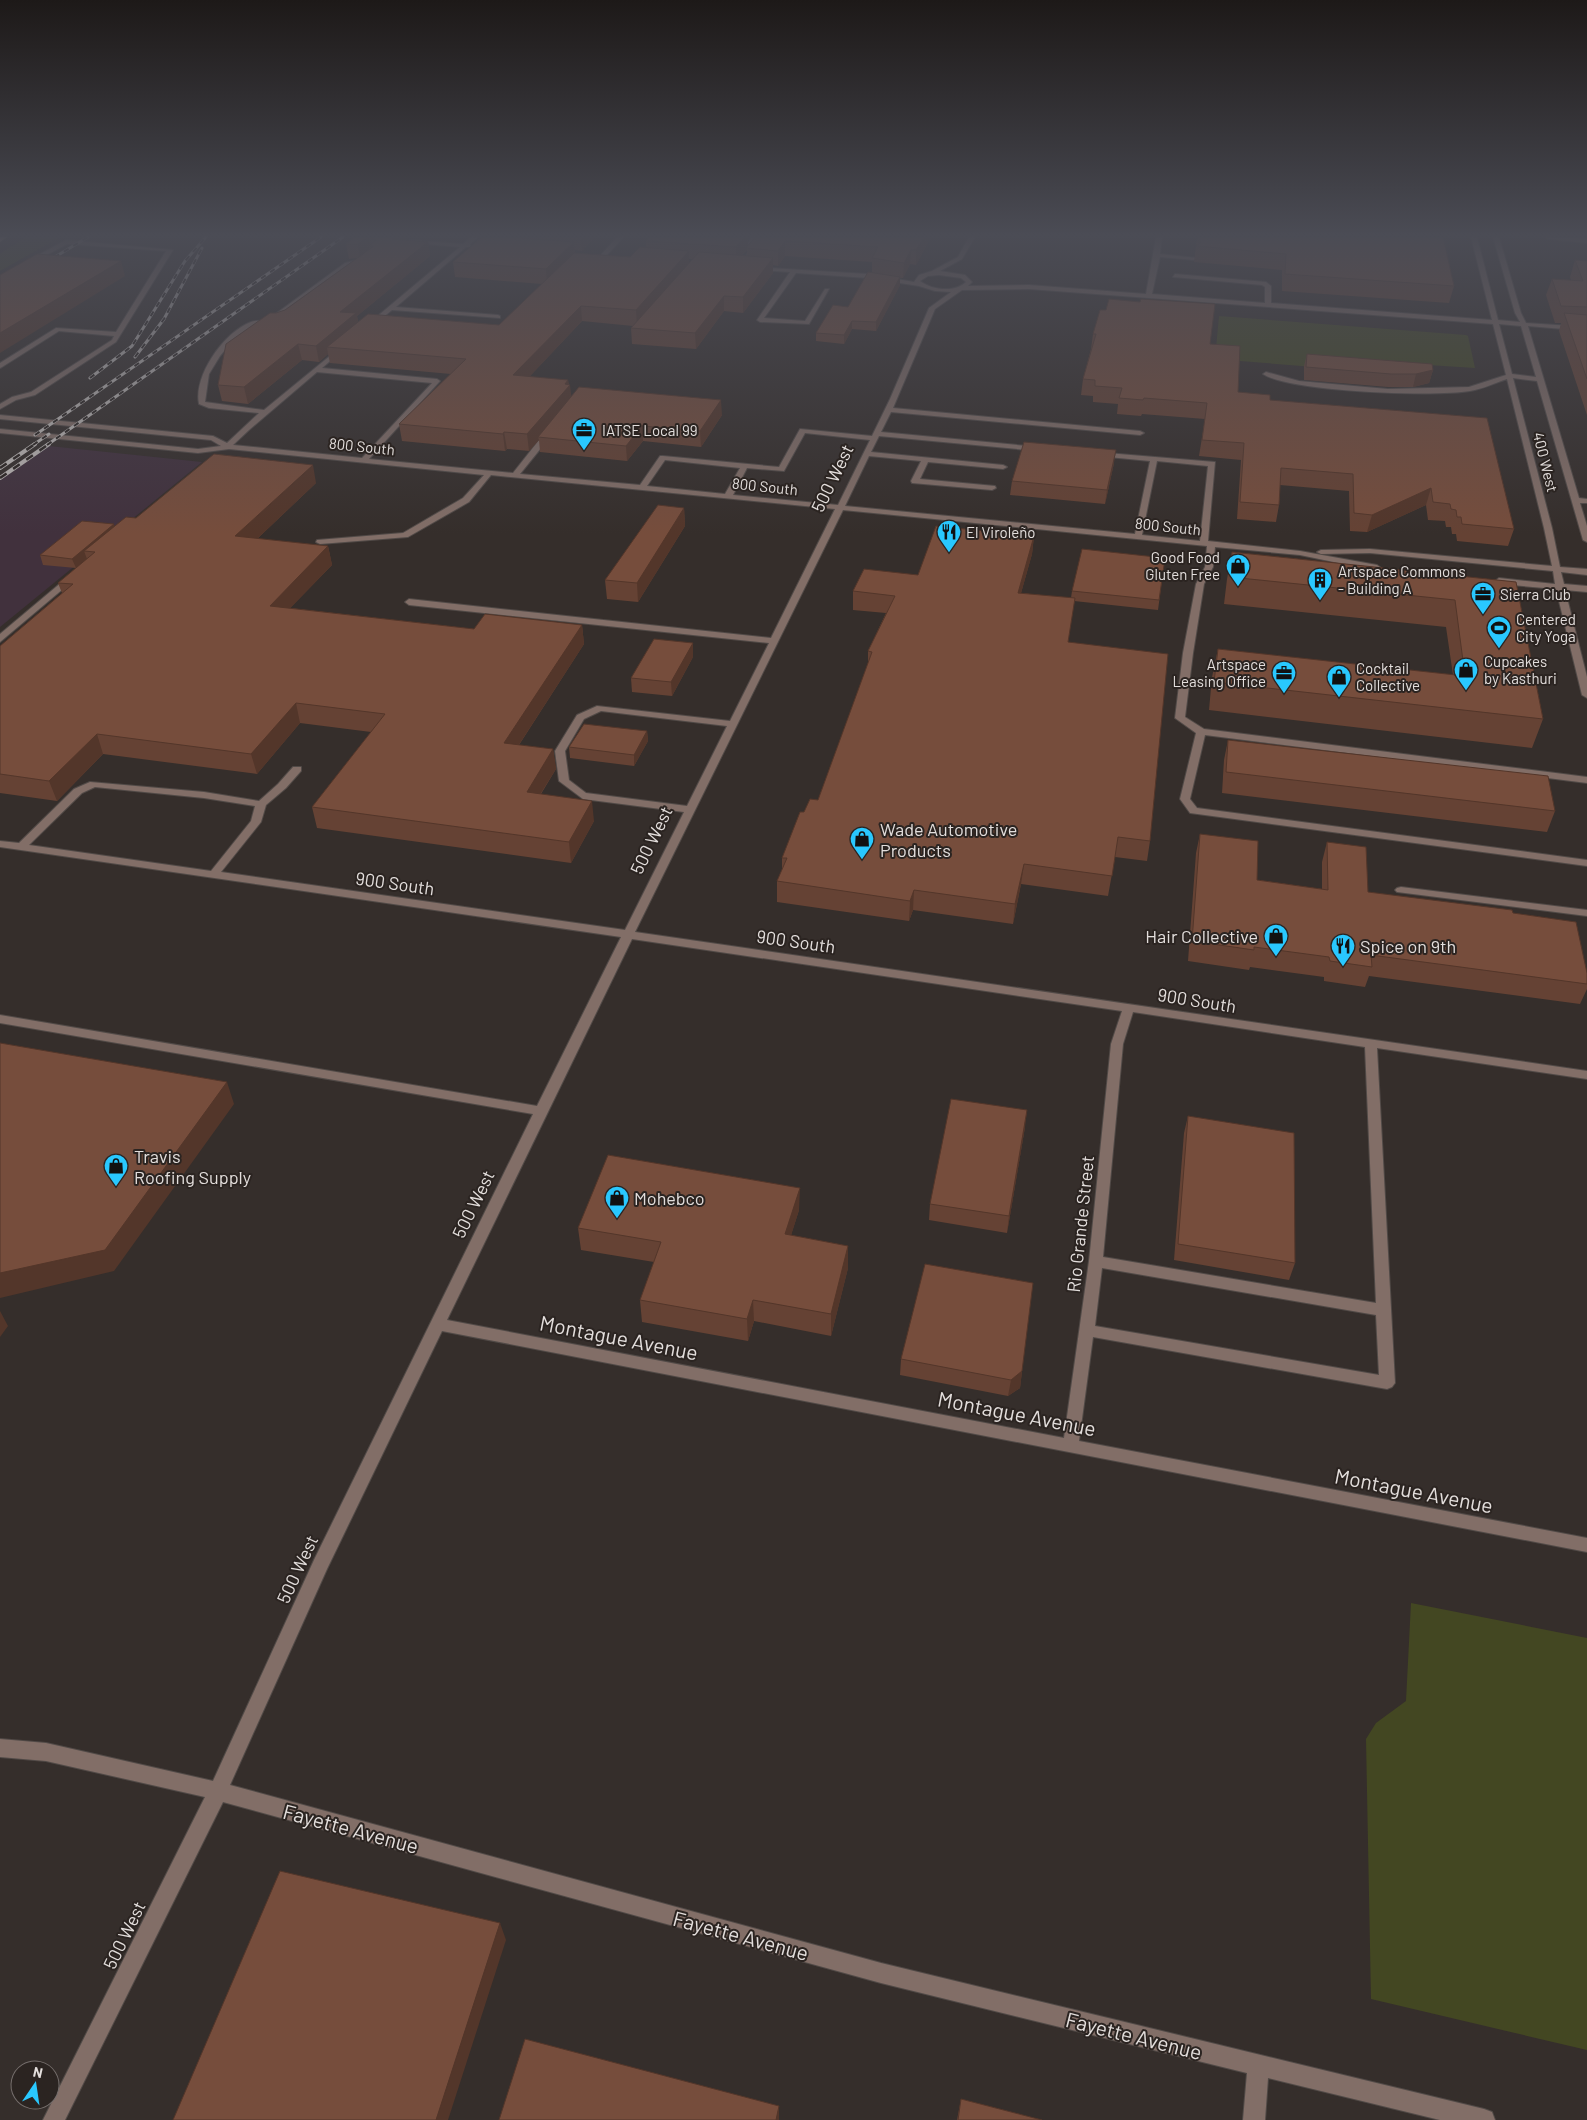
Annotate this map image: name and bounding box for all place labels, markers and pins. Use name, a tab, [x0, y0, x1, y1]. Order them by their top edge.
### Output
office icon: IATSE Local 99	[571, 417, 597, 451]
place label: IATSE Local 99	[602, 421, 698, 439]
restaurant icon: El Viroleño	[936, 519, 962, 553]
place label: El Viroleño	[966, 523, 1035, 541]
place label: Good Food Gluten Free	[1145, 548, 1220, 583]
shop icon: Good Food Gluten Free	[1225, 553, 1251, 587]
place label: Artspace Commons - Building A	[1338, 562, 1466, 597]
building icon: Artspace Commons - Building A	[1307, 567, 1333, 601]
office icon: Sierra Club	[1470, 581, 1496, 615]
place label: Sierra Club	[1500, 585, 1571, 603]
place label: Centered City Yoga	[1516, 610, 1576, 645]
sports icon: Centered City Yoga	[1486, 615, 1512, 649]
place label: Cupcakes by Kasthuri	[1484, 652, 1557, 687]
place label: Artspace Leasing Office	[1173, 655, 1266, 690]
shop icon: Cupcakes by Kasthuri	[1453, 657, 1479, 691]
place label: Cocktail Collective	[1356, 659, 1420, 694]
office icon: Artspace Leasing Office	[1271, 660, 1297, 694]
shop icon: Cocktail Collective	[1326, 664, 1352, 698]
place label: Wade Automotive Products	[880, 818, 1017, 861]
shop icon: Wade Automotive Products	[849, 826, 875, 860]
shop icon: Hair Collective	[1263, 923, 1289, 957]
place label: Hair Collective	[1145, 925, 1258, 947]
restaurant icon: Spice on 9th	[1330, 933, 1356, 967]
place label: Spice on 9th	[1360, 935, 1456, 957]
place label: Travis Roofing Supply	[134, 1145, 251, 1188]
shop icon: Travis Roofing Supply	[103, 1153, 129, 1187]
shop icon: Mohebco	[604, 1185, 630, 1219]
place label: Mohebco	[634, 1187, 705, 1209]

